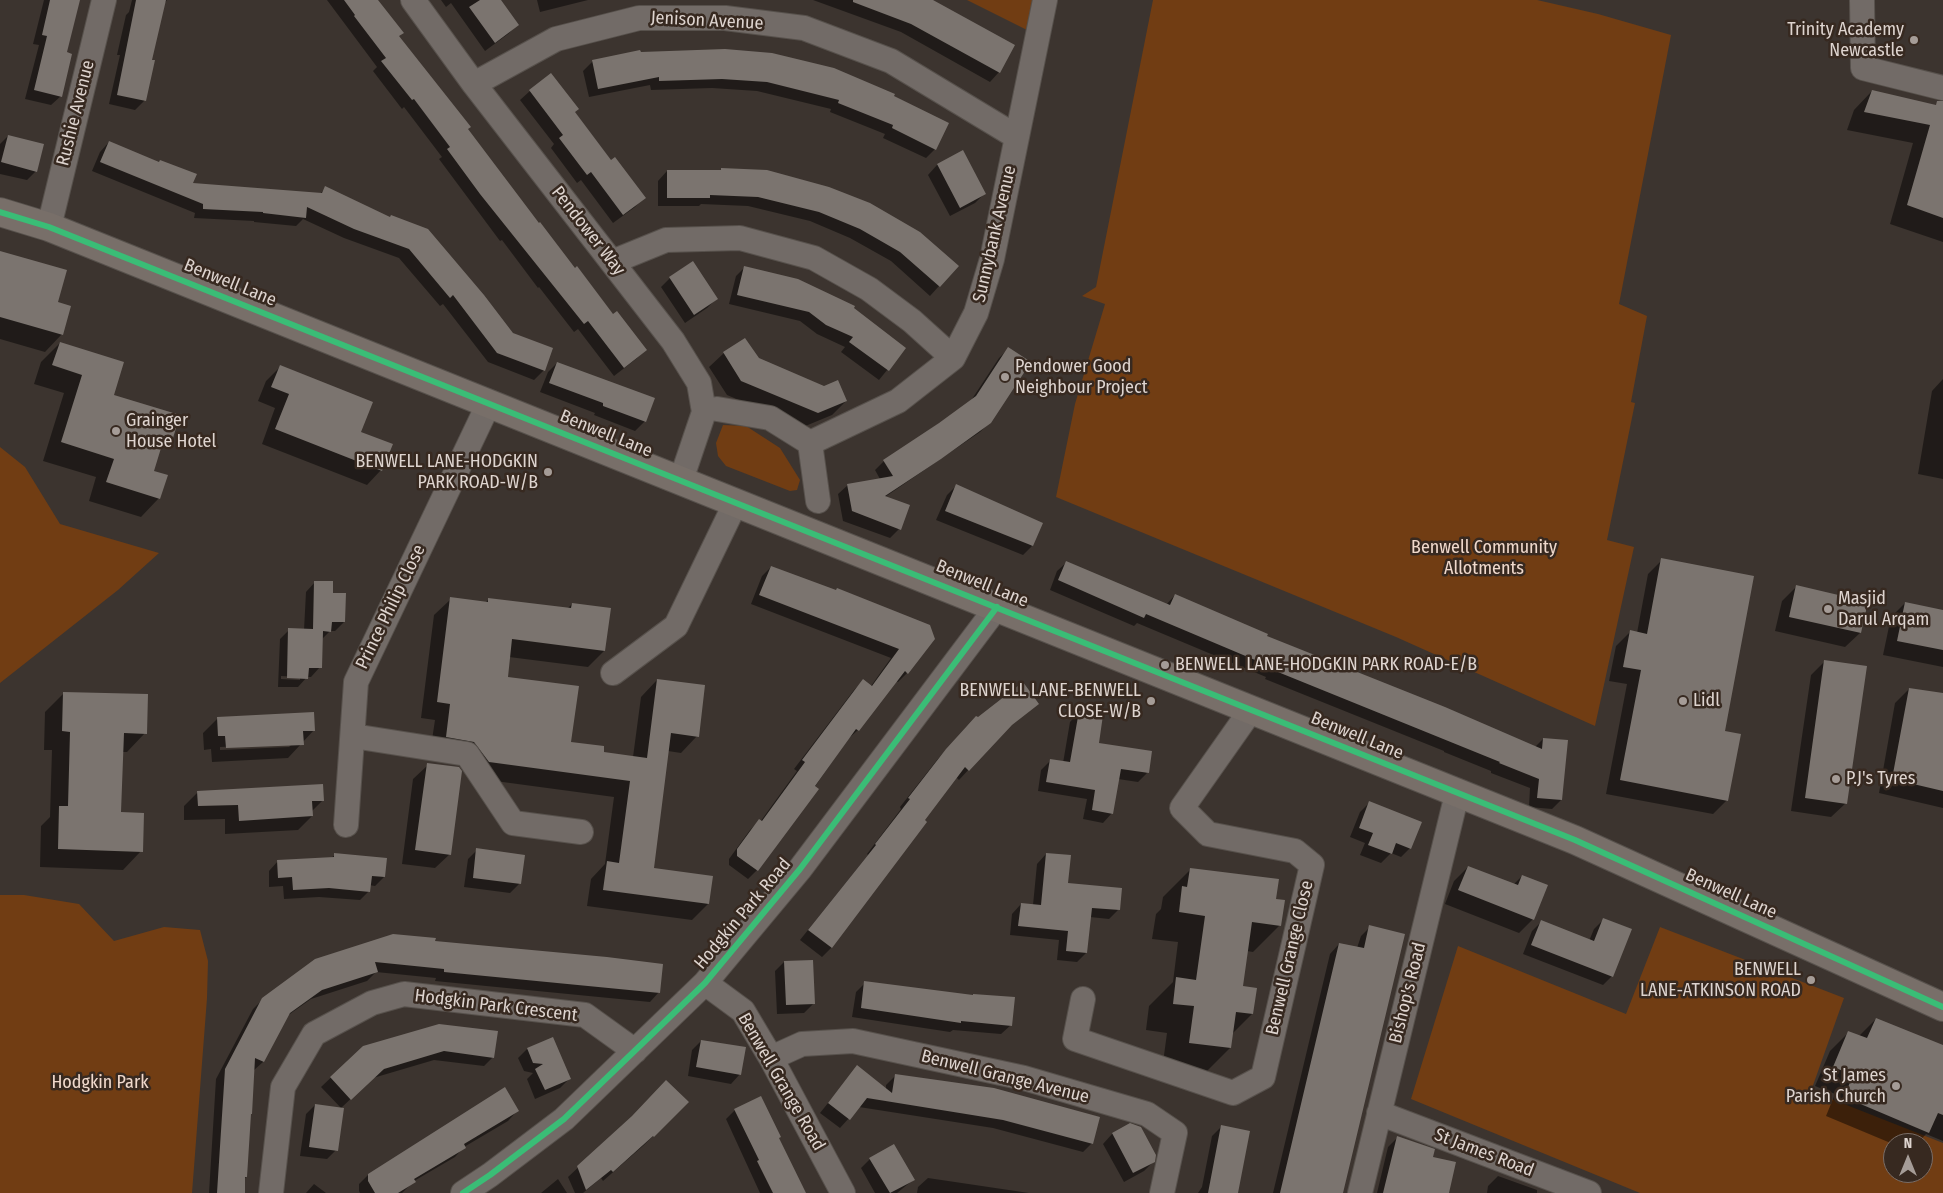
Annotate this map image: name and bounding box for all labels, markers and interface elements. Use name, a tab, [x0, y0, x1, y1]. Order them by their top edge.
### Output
street label: Jenison Avenue	[650, 7, 764, 35]
place label: Trinity Academy Newcastle	[1787, 19, 1904, 62]
marker: Trinity Academy Newcastle	[1908, 34, 1920, 46]
street label: Rushie Avenue	[52, 58, 100, 168]
street label: Sunnybank Avenue	[969, 164, 1021, 304]
street label: Pendower Way	[547, 182, 629, 280]
street label: Benwell Lane	[181, 255, 279, 311]
place label: Pendower Good Neighbour Project	[1015, 356, 1148, 398]
marker: Pendower Good Neighbour Project	[999, 371, 1011, 383]
street label: Benwell Lane	[557, 406, 655, 462]
place label: Grainger House Hotel	[126, 410, 216, 452]
marker: Grainger House Hotel	[110, 425, 122, 437]
place label: BENWELL LANE-HODGKIN PARK ROAD-W/B	[355, 451, 538, 494]
marker: BENWELL LANE-HODGKIN PARK ROAD-W/B	[542, 466, 554, 478]
park label: Benwell Community Allotments	[1411, 537, 1557, 580]
street label: Prince Philip Close	[352, 541, 430, 673]
street label: Benwell Lane	[933, 556, 1031, 612]
place label: Masjid Darul Arqam	[1838, 588, 1929, 630]
marker: Masjid Darul Arqam	[1822, 603, 1834, 615]
place label: BENWELL LANE-HODGKIN PARK ROAD-E/B	[1175, 654, 1477, 676]
marker: BENWELL LANE-HODGKIN PARK ROAD-E/B	[1159, 659, 1171, 671]
place label: BENWELL LANE-BENWELL CLOSE-W/B	[960, 680, 1141, 722]
place label: Lidl	[1693, 690, 1720, 712]
marker: BENWELL LANE-BENWELL CLOSE-W/B	[1145, 695, 1157, 707]
marker: Lidl	[1677, 695, 1689, 707]
street label: Benwell Lane	[1308, 708, 1406, 764]
place label: P.J's Tyres	[1846, 768, 1915, 790]
marker: P.J's Tyres	[1830, 773, 1842, 785]
street label: Hodgkin Park Road	[690, 854, 796, 974]
street label: Benwell Lane	[1682, 864, 1780, 924]
street label: Benwell Grange Close	[1262, 879, 1318, 1037]
street label: Bishop's Road	[1385, 940, 1431, 1046]
place label: BENWELL LANE-ATKINSON ROAD	[1640, 959, 1801, 1002]
marker: BENWELL LANE-ATKINSON ROAD	[1805, 974, 1817, 986]
street label: Hodgkin Park Crescent	[413, 985, 579, 1027]
street label: Benwell Grange Road	[733, 1009, 829, 1155]
street label: Benwell Grange Avenue	[919, 1046, 1091, 1108]
place label: St James Parish Church	[1786, 1065, 1886, 1108]
park label: Hodgkin Park	[51, 1072, 149, 1094]
marker: St James Parish Church	[1890, 1080, 1902, 1092]
street label: St James Road	[1431, 1124, 1537, 1182]
north arrow	[1883, 1133, 1933, 1183]
text: N	[1904, 1135, 1912, 1152]

